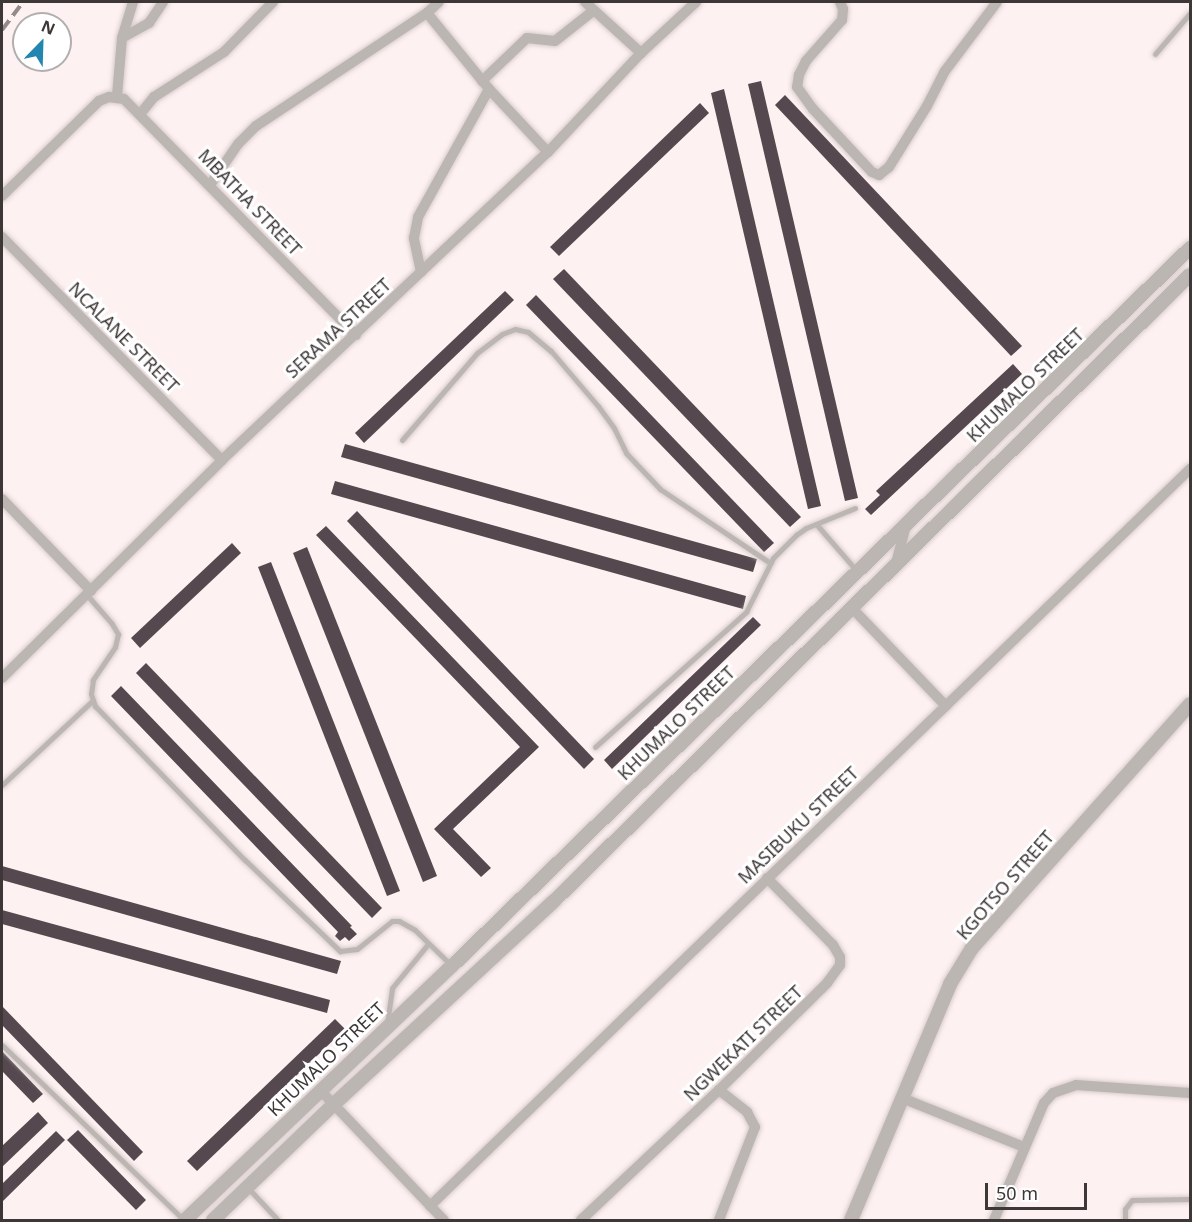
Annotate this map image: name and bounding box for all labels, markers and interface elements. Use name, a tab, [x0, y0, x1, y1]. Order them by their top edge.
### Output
north arrow	[12, 12, 72, 72]
text: N	[38, 15, 59, 40]
street label: MBATHA STREET	[194, 145, 306, 259]
street label: SERAMA STREET	[281, 274, 395, 382]
street label: NCALANE STREET	[64, 277, 184, 397]
street label: KHUMALO STREET	[962, 324, 1088, 446]
street label: KHUMALO STREET	[613, 662, 739, 784]
street label: MASIBUKU STREET	[733, 762, 863, 888]
street label: KGOTSO STREET	[952, 826, 1058, 944]
street label: NGWEKATI STREET	[679, 981, 807, 1105]
street label: KHUMALO STREET	[263, 998, 389, 1120]
scale bar	[988, 1171, 1090, 1209]
text: 50 m	[996, 1181, 1038, 1205]

